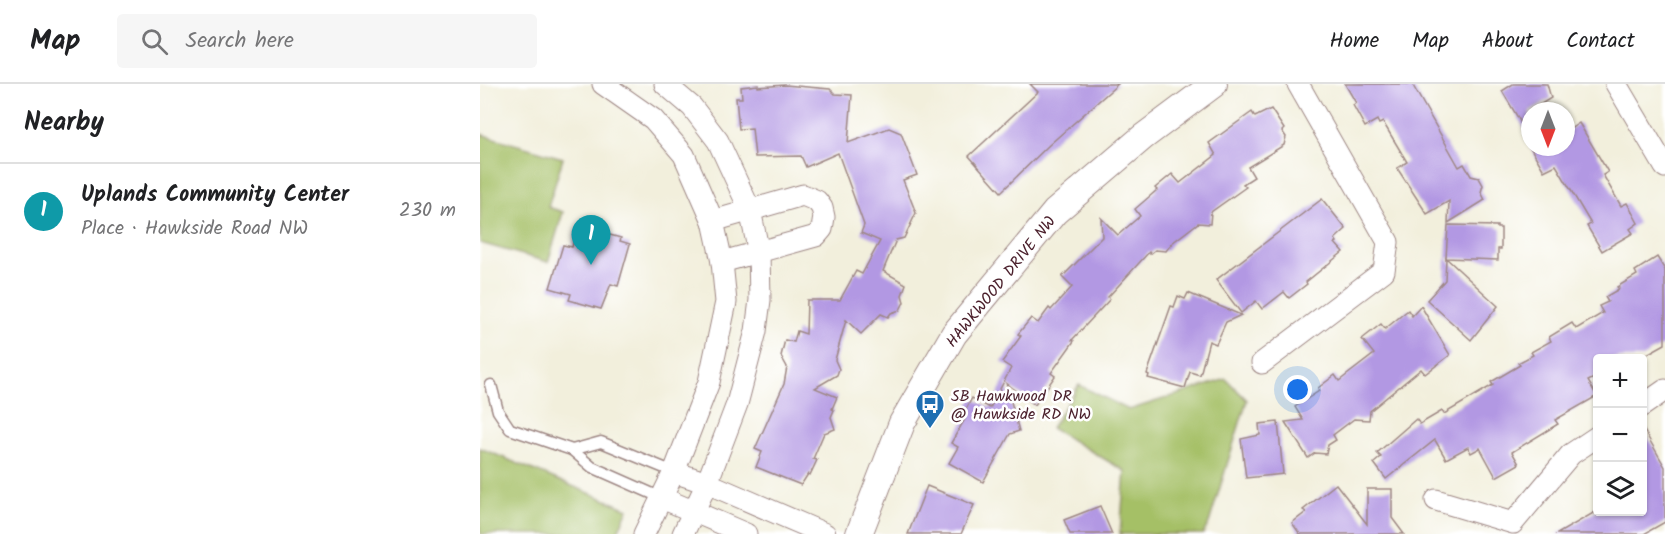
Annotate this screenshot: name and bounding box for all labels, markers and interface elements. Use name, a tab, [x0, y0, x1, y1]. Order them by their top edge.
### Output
search box	[117, 14, 537, 68]
text: Map	[30, 19, 81, 64]
text: Search here	[186, 24, 294, 59]
icon: search	[138, 25, 171, 58]
text: Home	[1330, 25, 1379, 58]
text: Map	[1412, 25, 1449, 58]
text: About	[1482, 25, 1533, 58]
text: Contact	[1566, 25, 1635, 58]
text: Nearby	[24, 102, 104, 144]
north arrow	[1521, 102, 1575, 156]
text: Uplands Community Center	[81, 178, 349, 213]
text: 1	[40, 195, 47, 227]
text: 230 m	[399, 195, 456, 227]
street label: HAWKWOOD DRIVE NW	[940, 211, 1062, 353]
text: Place · Hawkside Road NW	[81, 213, 308, 245]
pin: 1	[572, 216, 610, 265]
map controls	[1593, 354, 1647, 516]
button: +	[1593, 354, 1647, 408]
your location	[1283, 375, 1312, 404]
place label: SB Hawkwood DR @ Hawkside RD NW	[951, 384, 1091, 427]
bus stop icon: SB Hawkwood DR @ Hawkside RD NW	[914, 388, 946, 430]
button: −	[1593, 408, 1647, 462]
button: layers	[1593, 462, 1647, 516]

